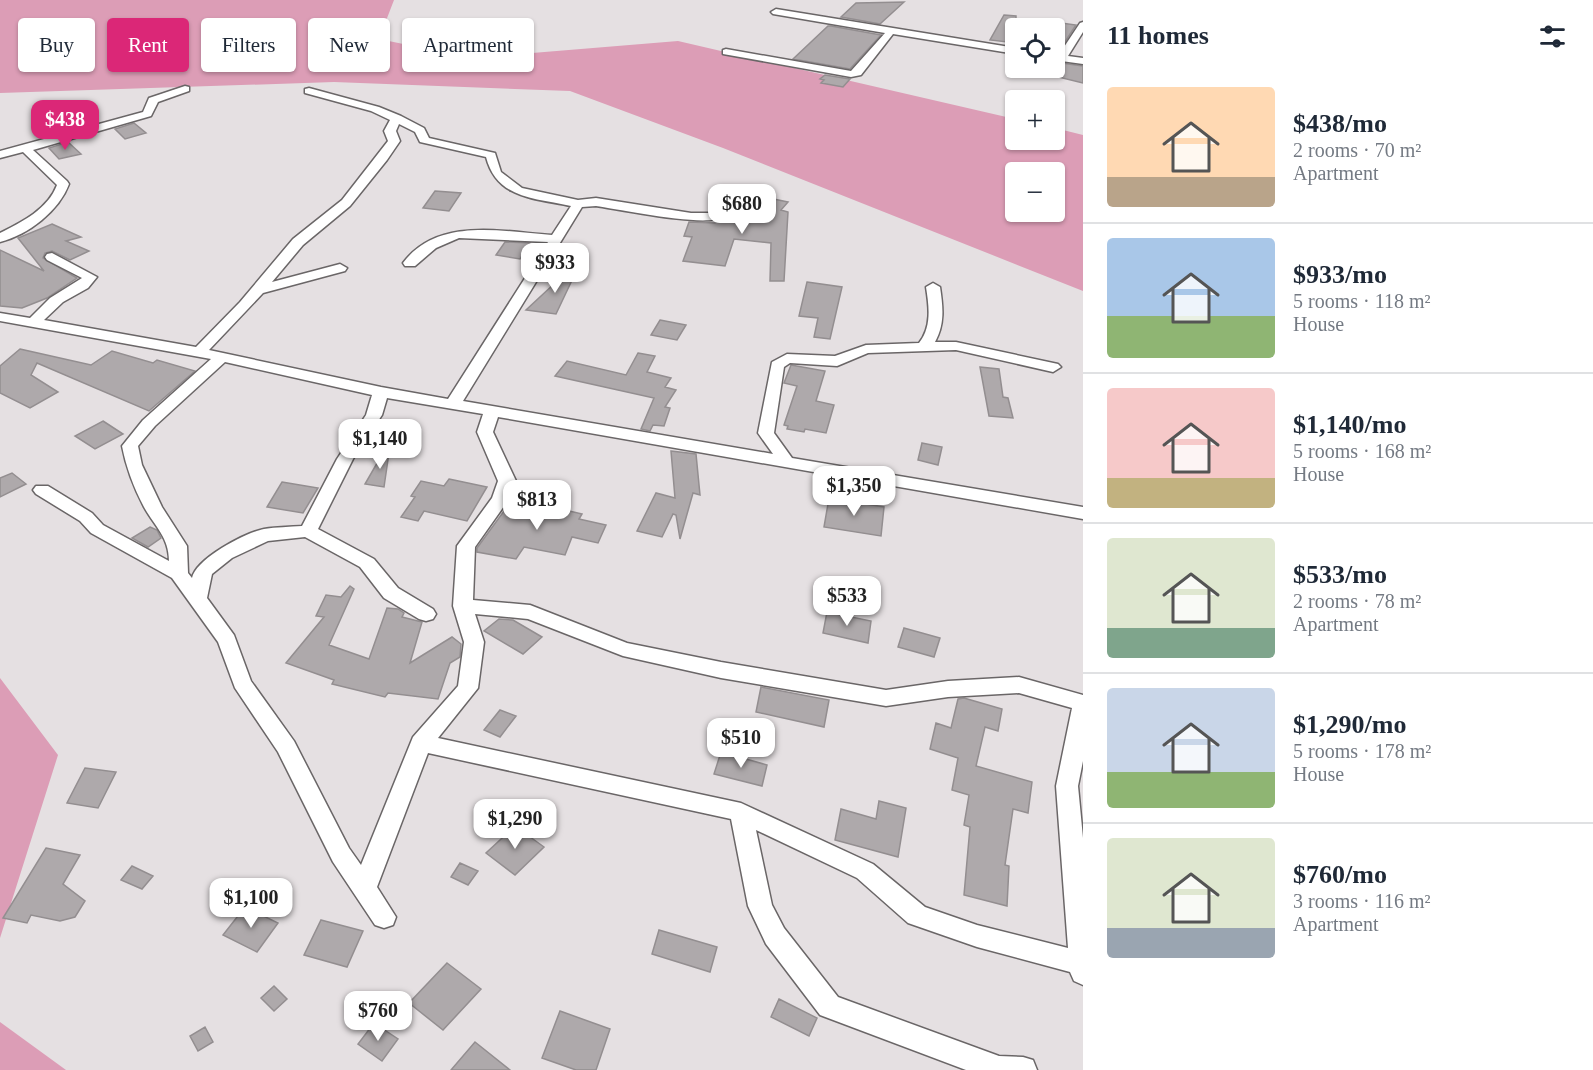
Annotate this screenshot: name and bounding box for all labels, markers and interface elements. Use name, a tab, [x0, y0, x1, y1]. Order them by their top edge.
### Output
chip: Buy	[18, 18, 95, 72]
chip: Rent	[107, 18, 189, 72]
chip: Filters	[201, 18, 296, 72]
chip: New	[308, 18, 390, 72]
chip: Apartment	[402, 18, 534, 72]
map controls	[1005, 18, 1065, 222]
button: locate	[1005, 18, 1065, 78]
icon: filters	[1536, 20, 1569, 53]
text: 11 homes	[1107, 21, 1209, 50]
button: +	[1005, 90, 1065, 150]
pin: $438	[29, 100, 101, 151]
text: $438	[45, 108, 85, 130]
text: $438/mo	[1293, 109, 1387, 138]
icon: home	[1155, 111, 1227, 183]
text: 2 rooms · 70 m²	[1293, 139, 1421, 161]
button: −	[1005, 162, 1065, 222]
text: Apartment	[1293, 162, 1379, 184]
pin: $680	[706, 184, 778, 235]
text: $680	[722, 192, 762, 214]
pin: $933	[519, 243, 591, 294]
text: $933	[535, 251, 575, 273]
text: $933/mo	[1293, 260, 1387, 289]
icon: home	[1155, 262, 1227, 334]
text: 5 rooms · 118 m²	[1293, 290, 1430, 312]
text: House	[1293, 313, 1344, 335]
text: $1,140/mo	[1293, 410, 1406, 439]
icon: home	[1155, 412, 1227, 484]
pin: $1,140	[331, 419, 429, 470]
text: $1,140	[353, 427, 408, 449]
text: 5 rooms · 168 m²	[1293, 440, 1431, 462]
text: House	[1293, 463, 1344, 485]
pin: $1,350	[805, 466, 903, 517]
text: $1,350	[827, 474, 882, 496]
pin: $813	[501, 480, 573, 531]
text: $813	[517, 488, 557, 510]
text: $533/mo	[1293, 560, 1387, 589]
icon: home	[1155, 562, 1227, 634]
pin: $533	[811, 576, 883, 627]
text: $533	[827, 584, 867, 606]
text: 2 rooms · 78 m²	[1293, 590, 1421, 612]
text: Apartment	[1293, 613, 1379, 635]
text: $1,290/mo	[1293, 710, 1406, 739]
icon: home	[1155, 712, 1227, 784]
pin: $510	[705, 718, 777, 769]
text: $510	[721, 726, 761, 748]
text: 5 rooms · 178 m²	[1293, 740, 1431, 762]
text: House	[1293, 763, 1344, 785]
pin: $1,290	[466, 799, 564, 850]
text: $1,290	[488, 807, 543, 829]
text: $760/mo	[1293, 860, 1387, 889]
icon: home	[1155, 862, 1227, 934]
pin: $1,100	[202, 878, 300, 929]
text: $1,100	[224, 886, 279, 908]
text: 3 rooms · 116 m²	[1293, 890, 1430, 912]
text: Apartment	[1293, 913, 1379, 935]
pin: $760	[342, 991, 414, 1042]
text: $760	[358, 999, 398, 1021]

